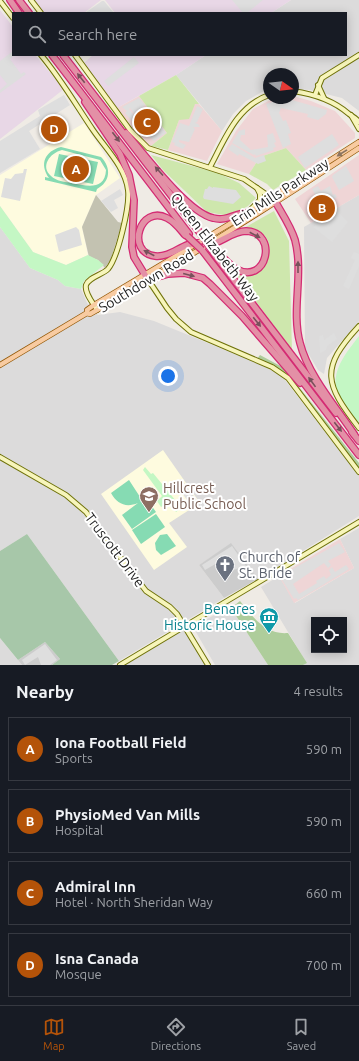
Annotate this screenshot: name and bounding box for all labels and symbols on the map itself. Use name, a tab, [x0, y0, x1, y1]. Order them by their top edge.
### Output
north arrow	[263, 68, 299, 104]
one-way arrow	[77, 73, 85, 83]
pin: C	[134, 107, 160, 137]
pin: D	[41, 114, 67, 144]
one-way arrow	[112, 132, 120, 142]
one-way arrow	[336, 149, 348, 156]
pin: A	[63, 154, 89, 184]
street label: Erin Mills Parkway	[228, 154, 332, 229]
one-way arrow	[155, 166, 164, 176]
street label: Queen Elizabeth Way	[168, 190, 262, 305]
pin: B	[309, 193, 335, 223]
one-way arrow	[249, 232, 261, 238]
street label: Southdown Road	[96, 246, 196, 316]
one-way arrow	[143, 250, 155, 256]
one-way arrow	[294, 261, 301, 273]
one-way arrow	[183, 272, 196, 278]
one-way arrow	[253, 316, 262, 327]
your location	[158, 366, 178, 386]
one-way arrow	[307, 377, 316, 388]
one-way arrow	[334, 422, 342, 433]
place label: Hillcrest Public School	[163, 480, 247, 512]
school or university icon: Hillcrest Public School	[138, 485, 160, 513]
street label: Truscott Drive	[82, 510, 148, 590]
place label: Church of St. Bride	[239, 549, 301, 581]
church icon: Church of St. Bride	[214, 554, 236, 582]
place label: Benares Historic House	[164, 601, 255, 633]
museum icon: Benares Historic House	[258, 606, 280, 634]

